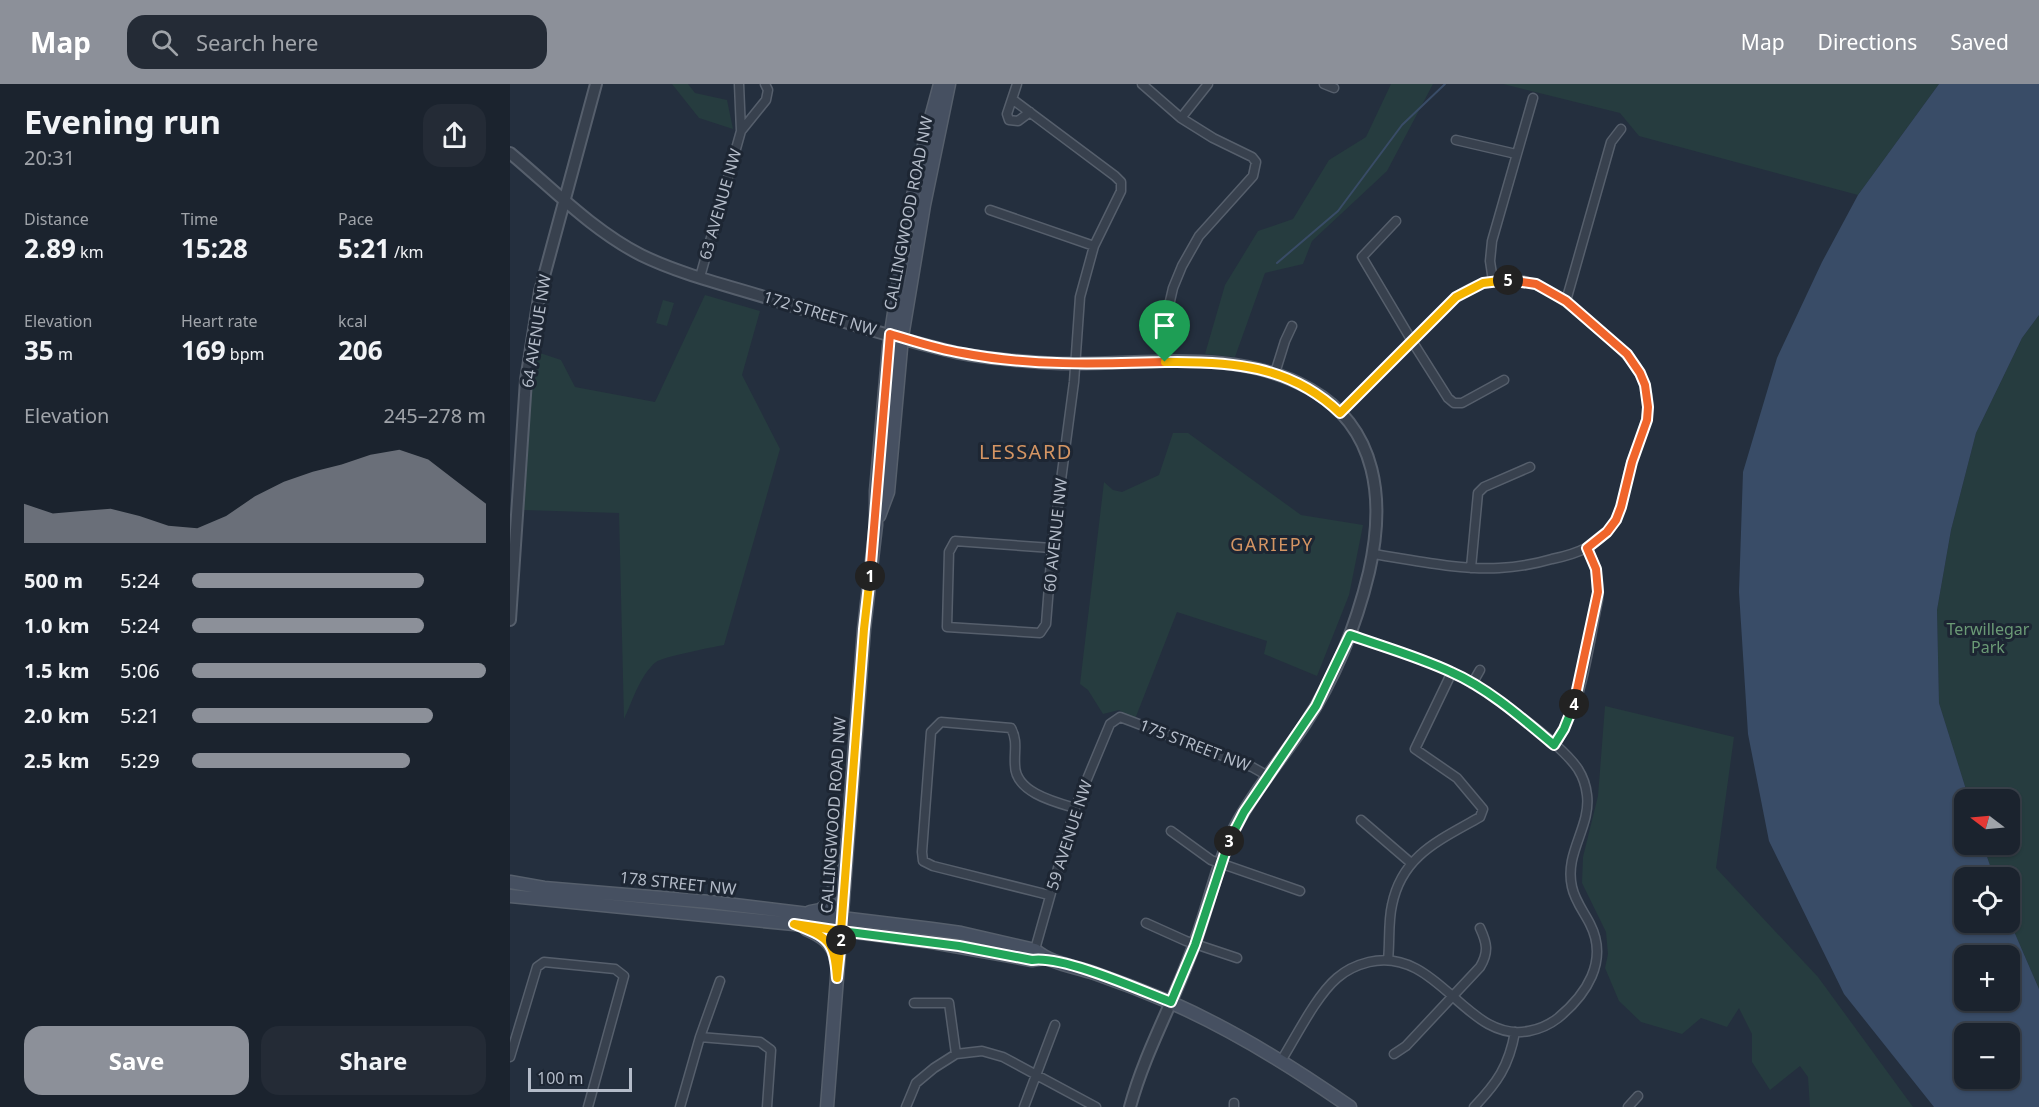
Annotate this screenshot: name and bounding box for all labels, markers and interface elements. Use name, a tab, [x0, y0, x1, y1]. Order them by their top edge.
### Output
search box	[127, 15, 547, 69]
text: Map	[30, 23, 91, 61]
icon: search	[148, 26, 181, 59]
text: Search here	[196, 27, 318, 57]
text: Map	[1741, 28, 1785, 56]
text: Directions	[1818, 28, 1917, 56]
text: Saved	[1950, 28, 2009, 56]
text: Evening run	[24, 99, 221, 144]
button: share	[423, 104, 486, 167]
street label: CALLINGWOOD ROAD NW	[878, 114, 938, 312]
text: 20:31	[24, 144, 75, 171]
street label: 63 AVENUE NW	[694, 146, 746, 262]
text: Distance	[24, 208, 89, 230]
text: Time	[181, 208, 218, 230]
text: Pace	[338, 208, 373, 230]
text: 2.89	[24, 230, 76, 266]
text: 15:28	[181, 230, 248, 266]
text: 5:21	[338, 230, 390, 266]
text: km	[76, 241, 104, 263]
text: /km	[390, 241, 424, 263]
pin: 5	[1493, 265, 1523, 295]
text: 5	[1503, 269, 1513, 291]
street label: 64 AVENUE NW	[516, 273, 556, 389]
street label: 172 STREET NW	[761, 285, 879, 341]
pin	[1139, 300, 1190, 362]
icon: arrive	[1148, 309, 1181, 342]
text: Elevation	[24, 310, 92, 332]
text: Heart rate	[181, 310, 257, 332]
text: kcal	[338, 310, 367, 332]
text: 35	[24, 332, 54, 368]
text: 169	[181, 332, 226, 368]
text: 206	[338, 332, 383, 368]
text: m	[54, 343, 73, 365]
text: bpm	[226, 343, 264, 365]
text: Elevation	[24, 402, 109, 429]
text: 245–278 m	[383, 402, 486, 429]
district label: LESSARD	[979, 438, 1073, 465]
street label: 60 AVENUE NW	[1038, 477, 1072, 593]
district label: GARIEPY	[1230, 532, 1314, 556]
pin: 1	[855, 561, 885, 591]
text: 1	[865, 565, 875, 587]
text: 500 m	[24, 567, 83, 594]
text: 5:24	[120, 567, 160, 594]
text: 1.0 km	[24, 612, 90, 639]
text: 5:24	[120, 612, 160, 639]
park label: Terwillegar Park	[1947, 618, 2030, 658]
text: 1.5 km	[24, 657, 90, 684]
text: 5:06	[120, 657, 160, 684]
pin: 4	[1559, 689, 1589, 719]
text: 4	[1569, 693, 1579, 715]
text: 2.0 km	[24, 702, 90, 729]
text: 5:21	[120, 702, 160, 729]
street label: 175 STREET NW	[1136, 714, 1254, 776]
street label: CALLINGWOOD ROAD NW	[815, 716, 851, 914]
text: 2.5 km	[24, 747, 90, 774]
text: 5:29	[120, 747, 160, 774]
street label: 59 AVENUE NW	[1041, 777, 1097, 893]
north arrow	[1954, 789, 2020, 855]
map controls	[1954, 789, 2020, 1089]
pin: 3	[1214, 826, 1244, 856]
text: 3	[1224, 830, 1234, 852]
street label: 178 STREET NW	[619, 866, 738, 900]
button: locate	[1954, 867, 2020, 933]
pin: 2	[826, 925, 856, 955]
text: 2	[836, 929, 846, 951]
button: +	[1954, 945, 2020, 1011]
button: −	[1954, 1023, 2020, 1089]
button: Save	[24, 1026, 249, 1095]
button: Share	[261, 1026, 486, 1095]
scale bar	[528, 1065, 632, 1092]
text: 100 m	[537, 1067, 584, 1089]

